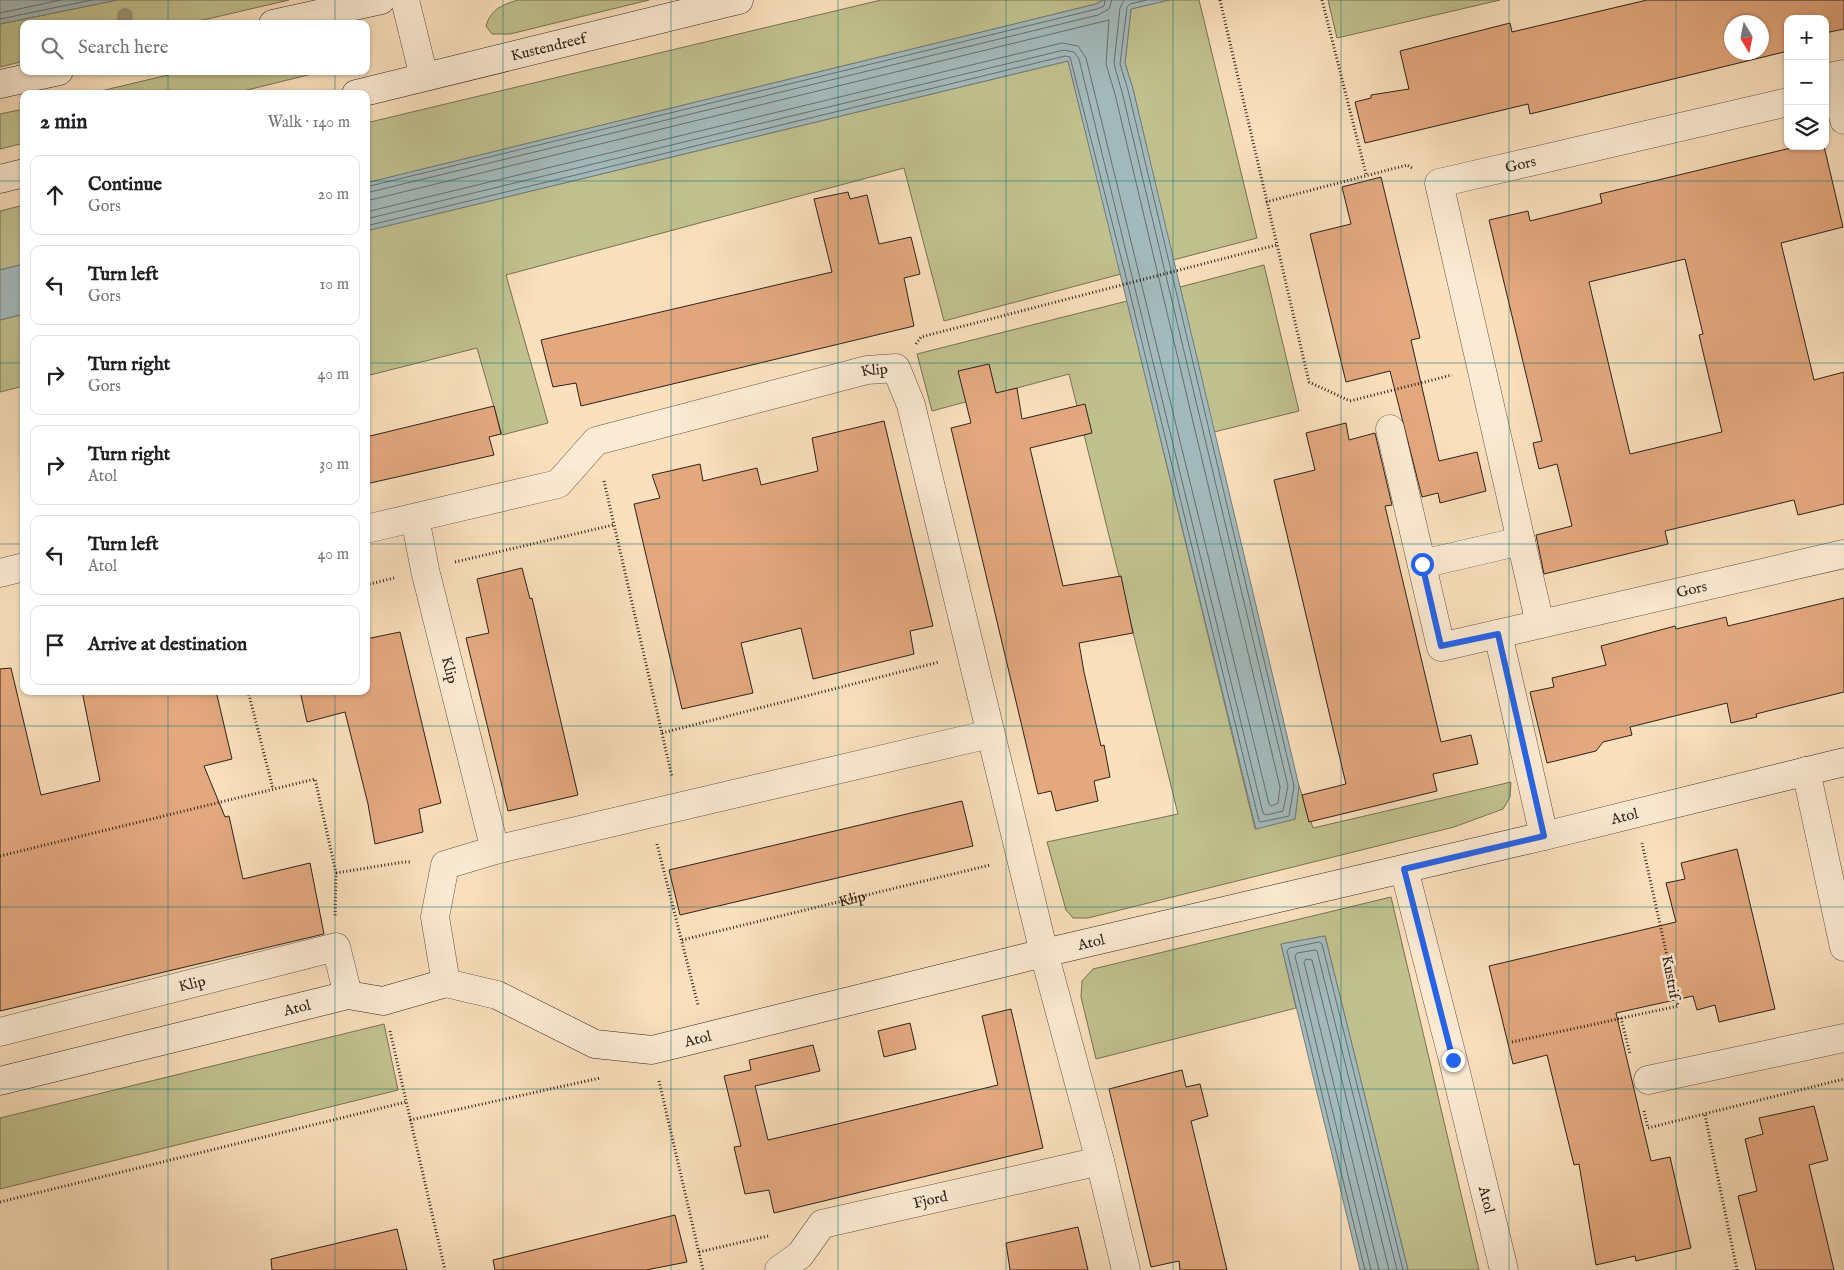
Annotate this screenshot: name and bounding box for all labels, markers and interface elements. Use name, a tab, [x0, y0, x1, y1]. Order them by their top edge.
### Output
north arrow	[1724, 15, 1769, 60]
map controls	[1784, 15, 1829, 150]
button: +	[1784, 15, 1829, 60]
search box	[20, 20, 370, 75]
street label: Kustendreef	[509, 28, 590, 66]
icon: search	[38, 34, 66, 62]
text: Search here	[78, 36, 169, 60]
button: −	[1784, 60, 1829, 105]
button: layers	[1784, 105, 1829, 150]
text: 2 min	[40, 109, 87, 136]
text: Walk · 140 m	[268, 113, 350, 133]
street label: Gors	[1503, 152, 1538, 177]
text: Continue	[88, 173, 162, 197]
icon: ahead	[41, 181, 69, 209]
text: 20 m	[318, 185, 349, 205]
text: Gors	[88, 197, 121, 217]
text: Turn left	[88, 263, 159, 287]
icon: left	[41, 271, 69, 299]
text: 10 m	[319, 275, 349, 295]
text: Gors	[88, 287, 121, 307]
text: Turn right	[88, 353, 170, 377]
street label: Klip	[859, 360, 888, 381]
icon: right	[41, 361, 69, 389]
text: 40 m	[317, 365, 349, 385]
text: Gors	[88, 377, 121, 397]
text: Turn right	[88, 443, 170, 467]
icon: right	[41, 451, 69, 479]
text: 30 m	[319, 455, 349, 475]
text: Atol	[88, 467, 117, 487]
text: Turn left	[88, 533, 159, 557]
icon: left	[41, 541, 69, 569]
text: 40 m	[317, 545, 349, 565]
route start	[1411, 553, 1434, 576]
text: Atol	[88, 557, 117, 577]
street label: Gors	[1675, 577, 1709, 602]
icon: arrive	[41, 631, 69, 659]
text: Arrive at destination	[88, 633, 247, 657]
street label: Klip	[437, 655, 462, 686]
street label: Atol	[1608, 804, 1641, 829]
street label: Klip	[837, 887, 868, 912]
street label: Atol	[1075, 930, 1108, 955]
street label: Kustrif	[1657, 954, 1685, 1003]
street label: Klip	[177, 971, 208, 996]
street label: Atol	[281, 995, 314, 1021]
street label: Atol	[681, 1026, 714, 1052]
route end	[1442, 1049, 1465, 1072]
street label: Atol	[1474, 1183, 1499, 1216]
street label: Fjord	[912, 1187, 951, 1213]

